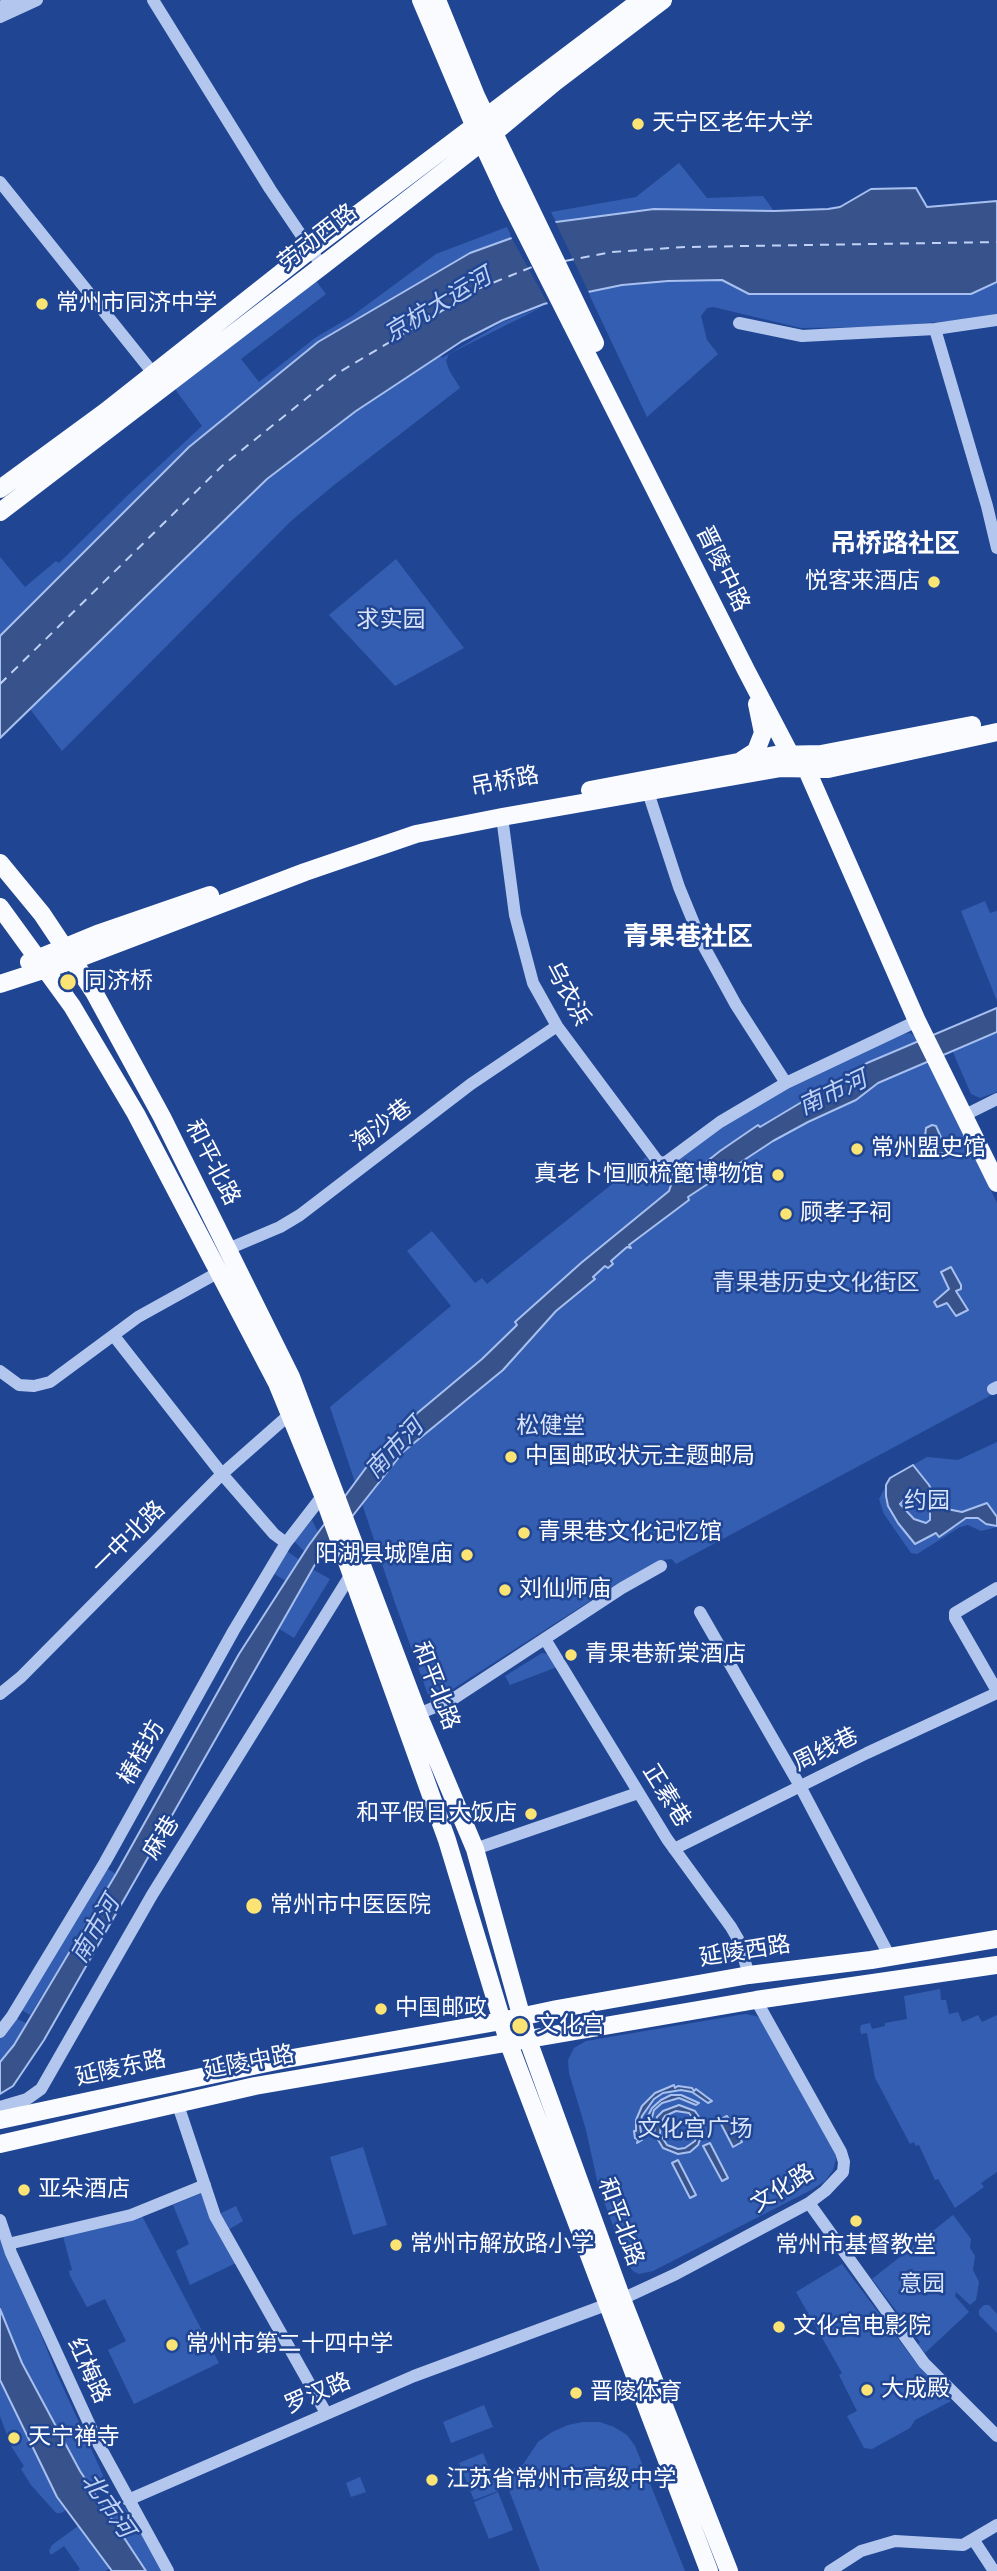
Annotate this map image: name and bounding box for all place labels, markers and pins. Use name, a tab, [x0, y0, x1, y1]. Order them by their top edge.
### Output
place label: 天宁区老年大学	[652, 110, 813, 138]
marker: 天宁区老年大学	[630, 116, 646, 132]
place label: 常州市同济中学	[56, 290, 217, 318]
marker: 常州市同济中学	[34, 296, 50, 312]
place label: 悦客来酒店	[805, 568, 920, 596]
marker: 悦客来酒店	[926, 574, 942, 590]
place label: 同济桥	[84, 968, 153, 996]
marker: 同济桥	[58, 972, 78, 992]
place label: 常州盟史馆	[871, 1135, 986, 1163]
marker: 常州盟史馆	[849, 1141, 865, 1157]
place label: 真老卜恒顺梳篦博物馆	[534, 1161, 764, 1189]
marker: 真老卜恒顺梳篦博物馆	[770, 1167, 786, 1183]
place label: 顾孝子祠	[800, 1200, 892, 1228]
marker: 顾孝子祠	[778, 1206, 794, 1222]
place label: 中国邮政状元主题邮局	[525, 1443, 755, 1471]
marker: 中国邮政状元主题邮局	[503, 1449, 519, 1465]
place label: 青果巷文化记忆馆	[538, 1519, 722, 1547]
marker: 青果巷文化记忆馆	[516, 1525, 532, 1541]
place label: 阳湖县城隍庙	[315, 1541, 453, 1569]
marker: 阳湖县城隍庙	[459, 1547, 475, 1563]
place label: 刘仙师庙	[519, 1576, 611, 1604]
marker: 刘仙师庙	[497, 1582, 513, 1598]
place label: 青果巷新棠酒店	[585, 1641, 746, 1669]
marker: 青果巷新棠酒店	[563, 1647, 579, 1663]
place label: 和平假日大饭店	[356, 1800, 517, 1828]
marker: 和平假日大饭店	[523, 1806, 539, 1822]
place label: 常州市中医医院	[270, 1892, 431, 1920]
marker: 常州市中医医院	[244, 1896, 264, 1916]
place label: 中国邮政	[395, 1995, 487, 2023]
marker: 中国邮政	[373, 2001, 389, 2017]
place label: 文化宫	[536, 2012, 605, 2040]
marker: 文化宫	[510, 2016, 530, 2036]
place label: 亚朵酒店	[38, 2176, 130, 2204]
marker: 亚朵酒店	[16, 2182, 32, 2198]
marker: 常州市基督教堂	[848, 2213, 864, 2229]
place label: 常州市解放路小学	[410, 2231, 594, 2259]
place label: 常州市基督教堂	[776, 2232, 936, 2260]
marker: 常州市解放路小学	[388, 2237, 404, 2253]
place label: 文化宫电影院	[793, 2313, 931, 2341]
marker: 文化宫电影院	[771, 2319, 787, 2335]
place label: 常州市第二十四中学	[186, 2331, 393, 2359]
marker: 常州市第二十四中学	[164, 2337, 180, 2353]
place label: 大成殿	[881, 2376, 950, 2404]
place label: 晋陵体育	[590, 2379, 682, 2407]
marker: 大成殿	[859, 2382, 875, 2398]
marker: 晋陵体育	[568, 2385, 584, 2401]
place label: 天宁禅寺	[28, 2424, 120, 2452]
marker: 天宁禅寺	[6, 2430, 22, 2446]
place label: 江苏省常州市高级中学	[446, 2466, 676, 2494]
marker: 江苏省常州市高级中学	[424, 2472, 440, 2488]

